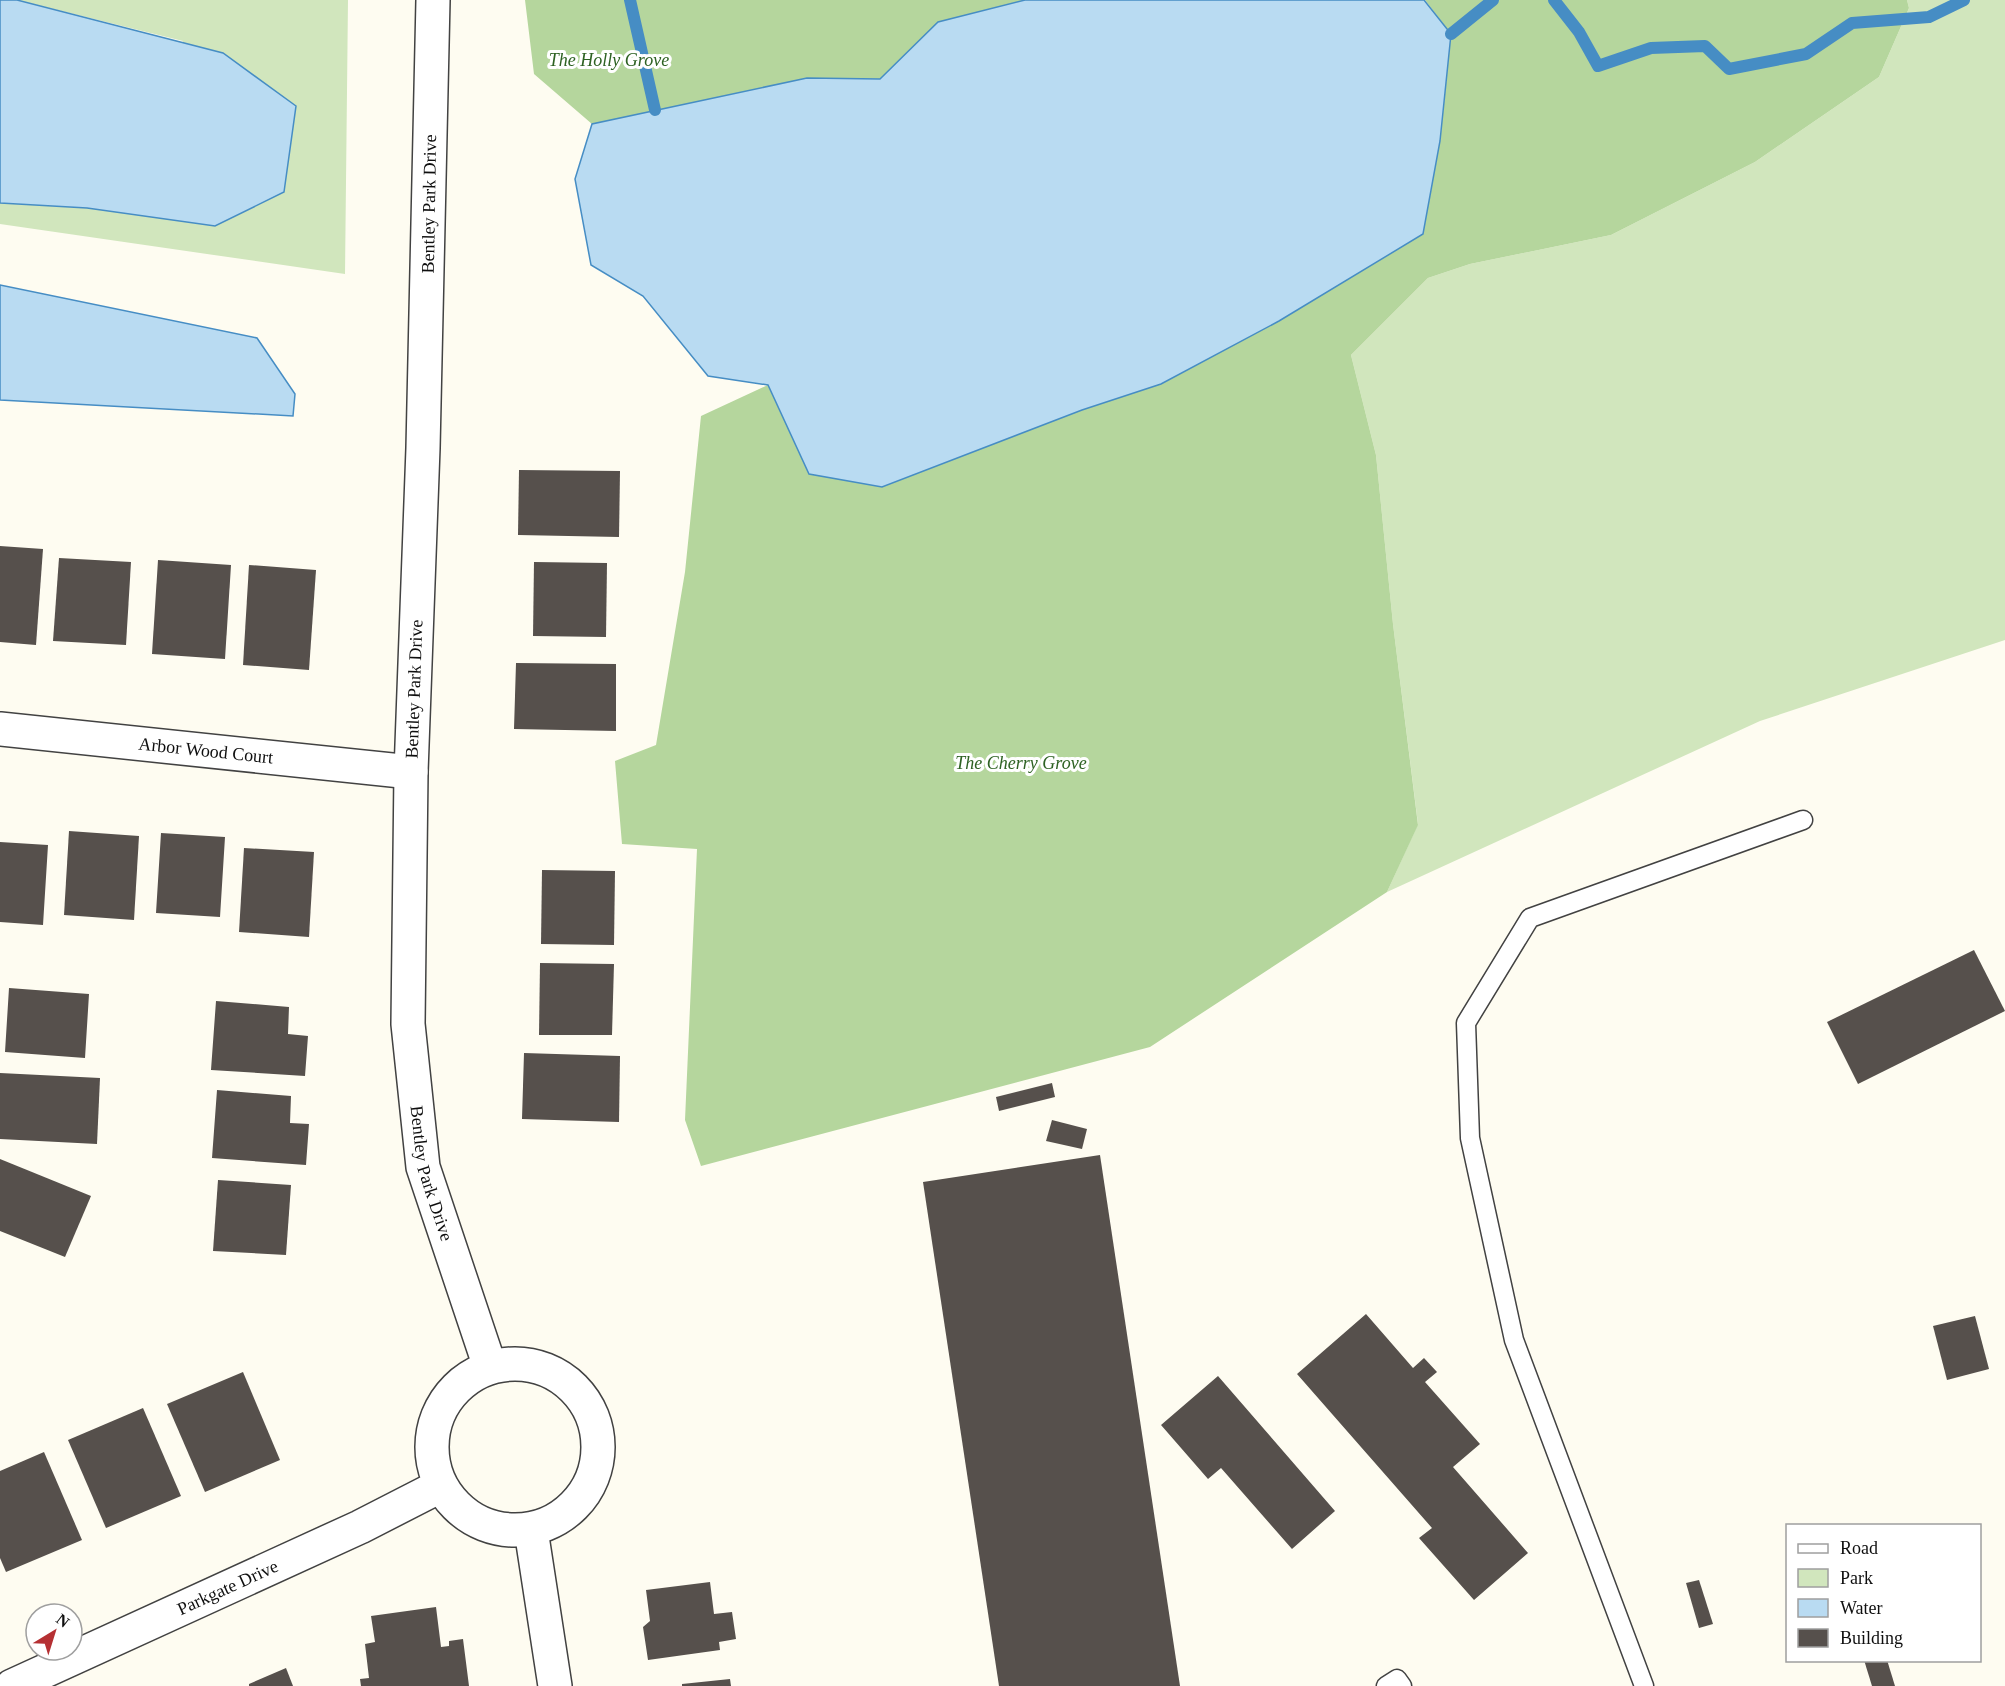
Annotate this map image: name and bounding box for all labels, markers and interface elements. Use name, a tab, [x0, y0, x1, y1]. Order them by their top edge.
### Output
park label: The Holly Grove	[549, 50, 669, 70]
street label: Bentley Park Drive	[418, 134, 440, 274]
street label: Bentley Park Drive	[402, 619, 426, 759]
street label: Arbor Wood Court	[138, 734, 274, 768]
park label: The Cherry Grove	[955, 753, 1087, 773]
street label: Bentley Park Drive	[407, 1105, 457, 1244]
legend	[1786, 1524, 1981, 1662]
text: Road	[1840, 1538, 1878, 1558]
street label: Parkgate Drive	[174, 1556, 281, 1619]
text: Park	[1840, 1568, 1873, 1588]
text: Water	[1840, 1598, 1883, 1618]
north arrow	[24, 1602, 84, 1662]
text: N	[53, 1610, 73, 1631]
text: Building	[1840, 1628, 1903, 1648]

